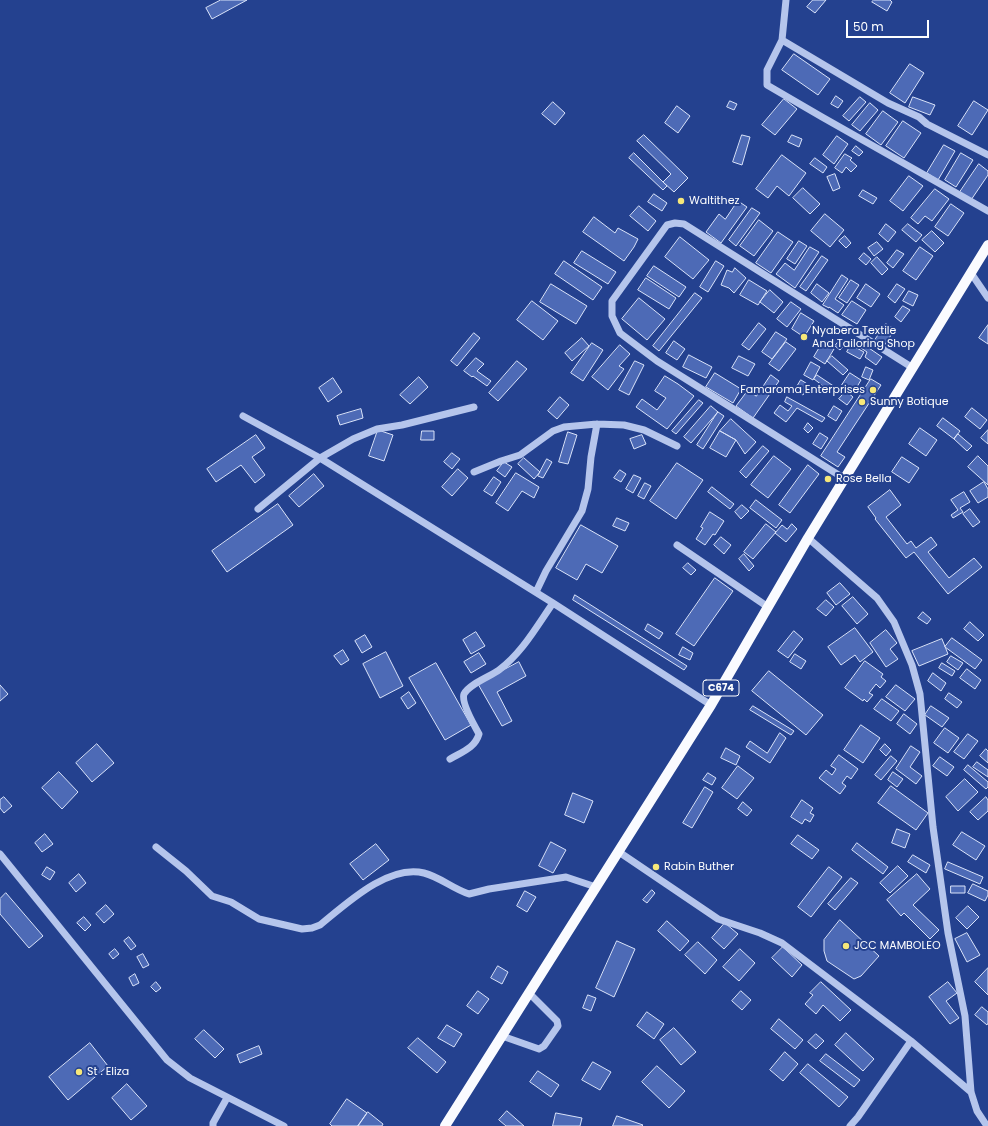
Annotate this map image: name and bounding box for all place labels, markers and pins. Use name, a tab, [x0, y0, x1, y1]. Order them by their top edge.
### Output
place label: Waltithez	[689, 194, 739, 208]
marker: Waltithez	[676, 196, 686, 206]
place label: Nyabera Textile And Tailoring Shop	[812, 324, 915, 350]
marker: Nyabera Textile And Tailoring Shop	[799, 332, 809, 342]
place label: Famaroma Enterprises	[740, 383, 865, 397]
marker: Famaroma Enterprises	[868, 385, 878, 395]
place label: Sunny Botique	[870, 395, 948, 409]
marker: Sunny Botique	[857, 397, 867, 407]
place label: Rose Bella	[836, 472, 892, 486]
marker: Rose Bella	[823, 474, 833, 484]
place label: Rabin Buther	[664, 860, 734, 874]
marker: Rabin Buther	[651, 862, 661, 872]
place label: JCC MAMBOLEO	[854, 939, 941, 953]
marker: JCC MAMBOLEO	[841, 941, 851, 951]
place label: St . Eliza	[87, 1065, 129, 1079]
marker: St . Eliza	[74, 1067, 84, 1077]

